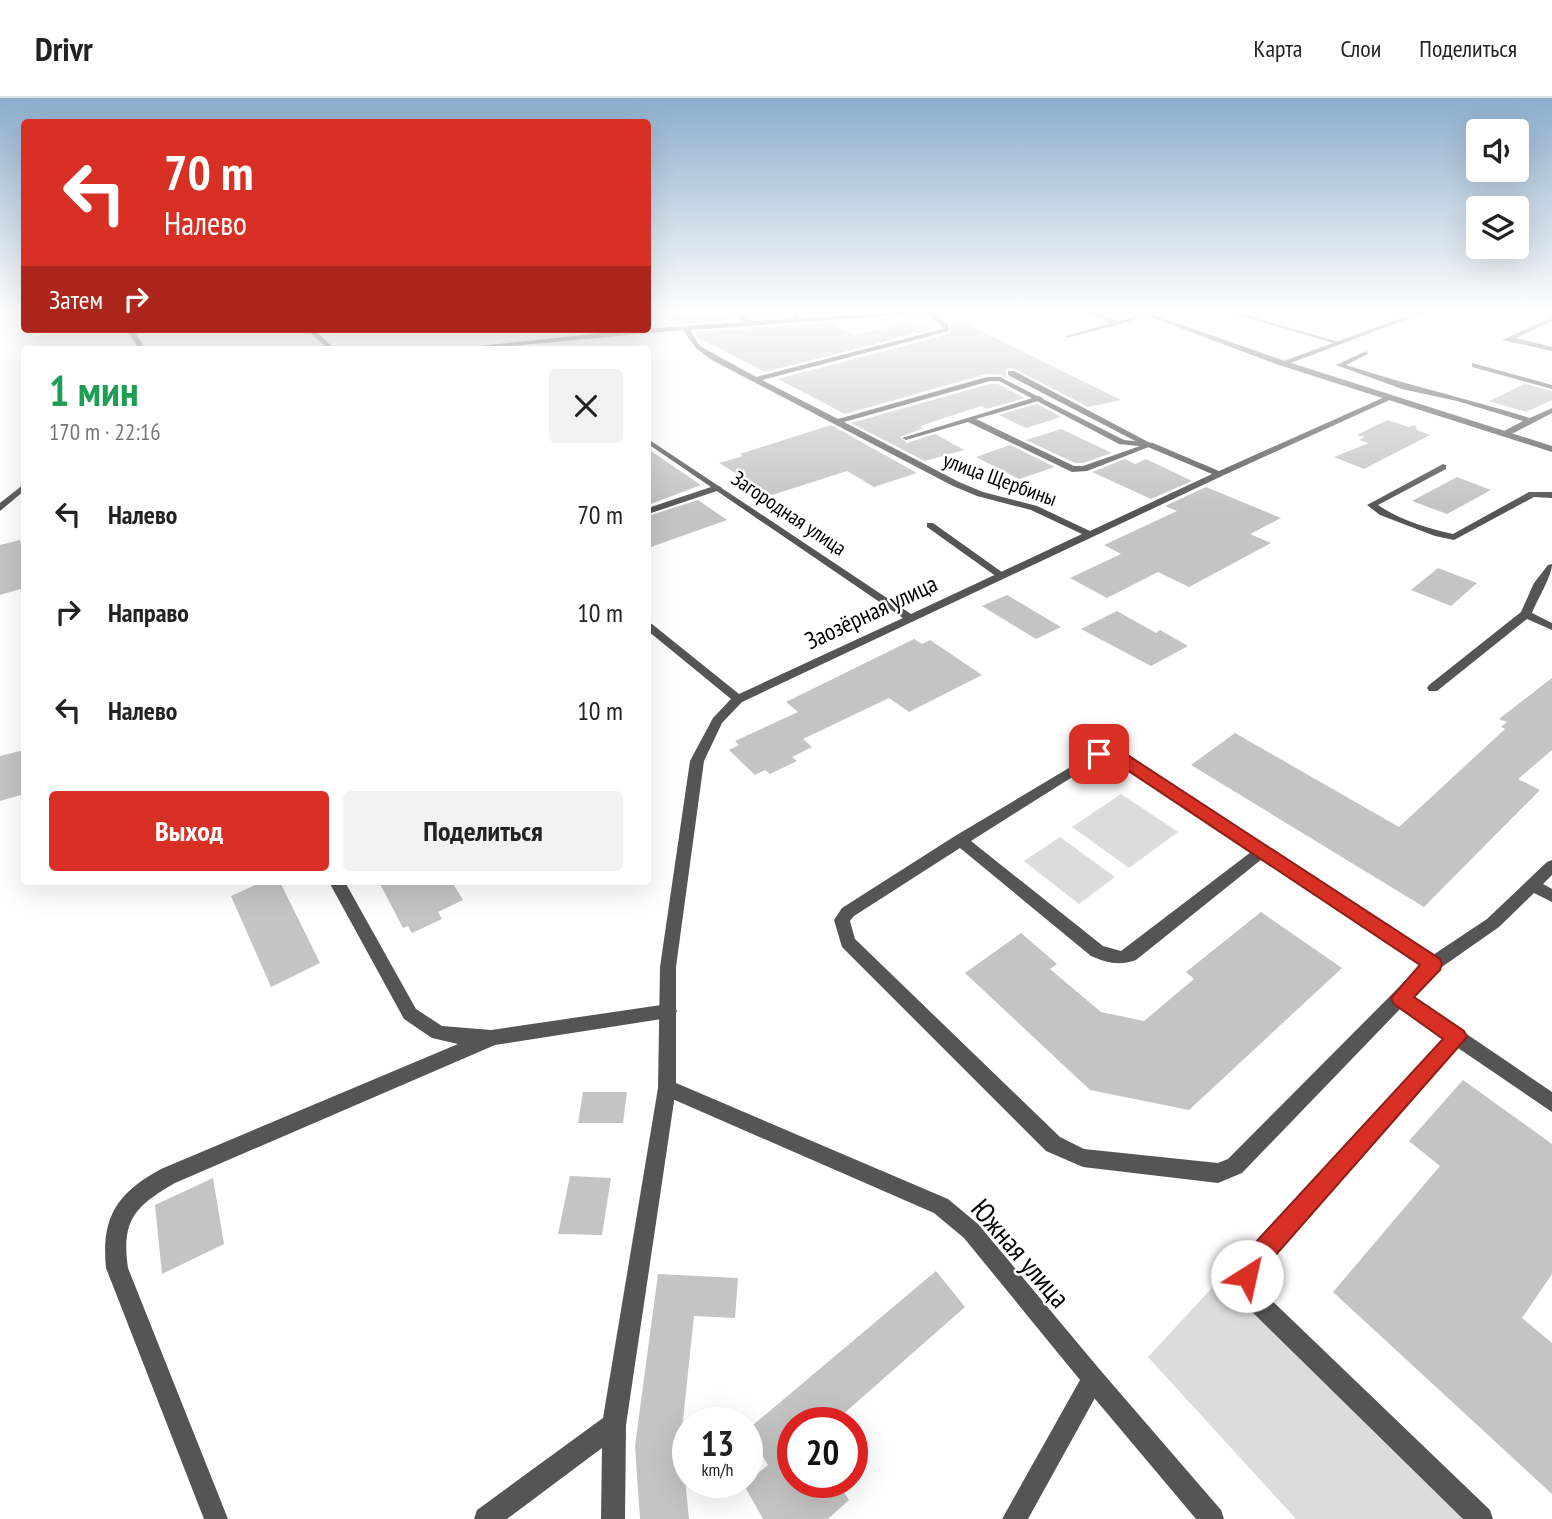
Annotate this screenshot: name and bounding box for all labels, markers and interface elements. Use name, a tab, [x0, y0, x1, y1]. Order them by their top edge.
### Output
text: Drivr	[35, 27, 93, 70]
text: Карта	[1254, 33, 1302, 64]
text: Слои	[1340, 33, 1381, 64]
text: Поделиться	[1419, 33, 1517, 64]
map controls	[1466, 119, 1529, 259]
button: sound	[1466, 119, 1529, 182]
text: 70 m	[164, 140, 253, 204]
icon: left	[49, 147, 140, 238]
button: layers	[1466, 196, 1529, 259]
text: Налево	[164, 202, 247, 244]
icon: right	[117, 280, 155, 318]
text: Затем	[49, 283, 103, 316]
text: 1 мин	[49, 363, 139, 418]
button: close	[549, 369, 623, 443]
text: 170 m · 22:16	[49, 417, 161, 446]
street label: улица Щербины	[939, 446, 1061, 512]
street label: Загородная улица	[726, 465, 852, 561]
icon: left	[49, 495, 87, 533]
text: Налево	[108, 498, 177, 531]
text: 70 m	[577, 498, 623, 531]
street label: Заозёрная улица	[800, 568, 942, 656]
icon: right	[49, 593, 87, 631]
text: Направо	[108, 596, 189, 629]
text: 10 m	[577, 596, 623, 629]
icon: left	[49, 691, 87, 729]
text: Налево	[108, 694, 177, 727]
text: 10 m	[577, 694, 623, 727]
pin	[1069, 724, 1129, 784]
icon: arrive	[1080, 735, 1118, 773]
button: Выход	[49, 791, 329, 871]
button: Поделиться	[343, 791, 623, 871]
street label: Южная улица	[964, 1191, 1078, 1315]
position arrow	[1210, 1239, 1284, 1313]
speed limit sign: 20	[777, 1407, 868, 1498]
text: 13	[701, 1420, 734, 1466]
text: km/h	[702, 1458, 733, 1481]

